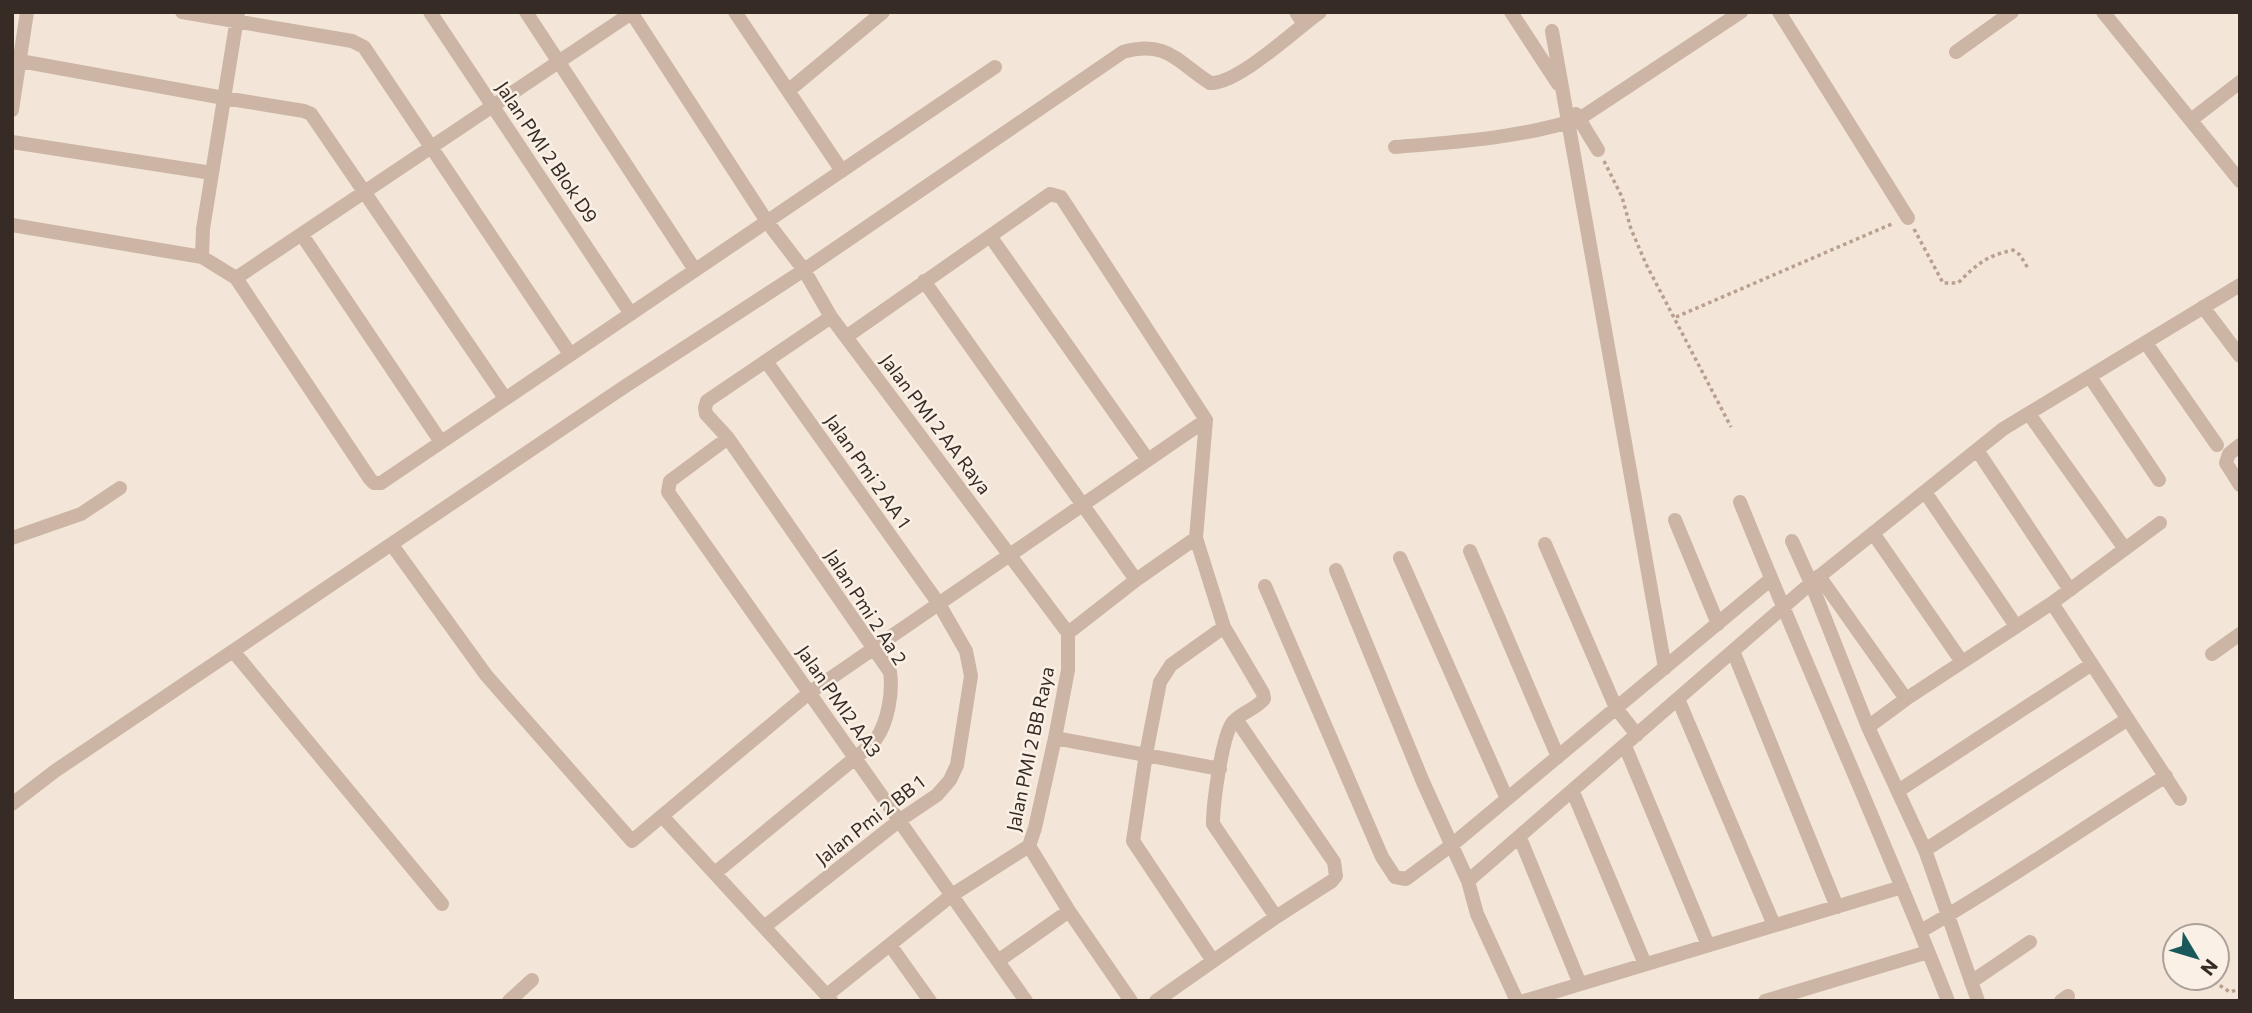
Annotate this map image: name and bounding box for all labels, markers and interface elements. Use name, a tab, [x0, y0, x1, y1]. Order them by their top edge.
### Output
street label: Jalan PMI 2 Blok D9	[492, 77, 603, 227]
street label: Jalan PMI 2 AA Raya	[876, 349, 997, 498]
street label: Jalan Pmi 2 AA 1	[821, 409, 916, 532]
street label: Jalan Pmi 2 Aa 2	[821, 545, 912, 669]
street label: Jalan PMI2 AA3	[792, 640, 886, 761]
street label: Jalan PMI 2 BB Raya	[1001, 664, 1058, 833]
street label: Jalan Pmi 2 BB 1	[811, 770, 929, 869]
north arrow	[2161, 922, 2231, 992]
text: N	[2196, 955, 2223, 980]

